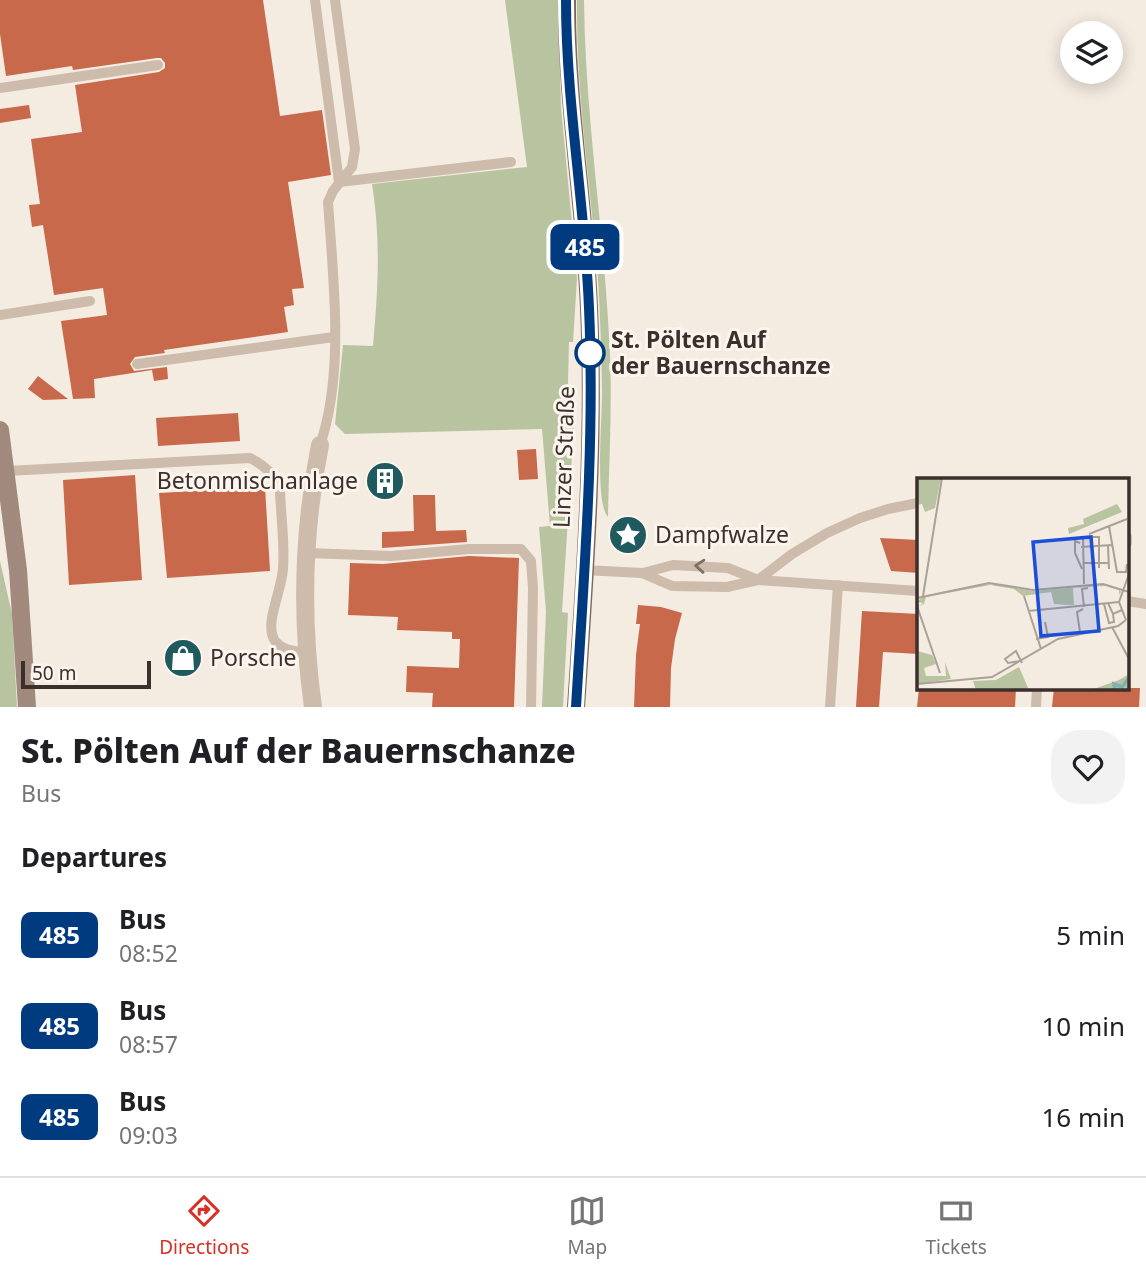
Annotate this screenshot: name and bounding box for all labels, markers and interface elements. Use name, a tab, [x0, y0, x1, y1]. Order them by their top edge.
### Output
map controls	[1060, 21, 1123, 84]
button: layers	[1060, 21, 1123, 84]
line badge: 485	[545, 224, 625, 270]
text: 485	[564, 230, 606, 263]
place label: St. Pölten Auf der Bauernschanze	[611, 323, 831, 381]
marker: St. Pölten Auf der Bauernschanze	[575, 338, 605, 368]
street label: Linzer Straße	[545, 386, 581, 528]
building icon: Betonmischanlage	[364, 460, 406, 502]
place label: Betonmischanlage	[157, 464, 358, 496]
inset map	[917, 478, 1128, 690]
place icon: Dampfwalze	[607, 514, 649, 556]
place label: Dampfwalze	[655, 518, 789, 550]
one-way arrow	[695, 559, 706, 574]
shop icon: Porsche	[162, 637, 204, 679]
place label: Porsche	[210, 641, 297, 673]
scale bar	[21, 658, 150, 690]
text: 50 m	[32, 660, 76, 686]
text: St. Pölten Auf der Bauernschanze	[21, 728, 576, 773]
button: heart	[1051, 730, 1125, 804]
text: Bus	[21, 777, 61, 809]
text: Departures	[21, 839, 167, 875]
text: Bus	[119, 901, 166, 937]
text: 5 min	[1056, 917, 1125, 953]
text: 485	[39, 918, 80, 951]
text: 08:52	[119, 937, 178, 969]
text: Bus	[119, 992, 166, 1028]
text: 10 min	[1041, 1008, 1125, 1044]
text: 485	[39, 1009, 80, 1042]
text: 08:57	[119, 1028, 178, 1060]
text: Bus	[119, 1083, 166, 1119]
text: 16 min	[1041, 1099, 1125, 1135]
text: 485	[39, 1100, 80, 1133]
text: 09:03	[119, 1119, 178, 1151]
tab: Directions	[159, 1192, 249, 1260]
tab: Map	[568, 1192, 607, 1260]
tab: Tickets	[925, 1192, 987, 1260]

